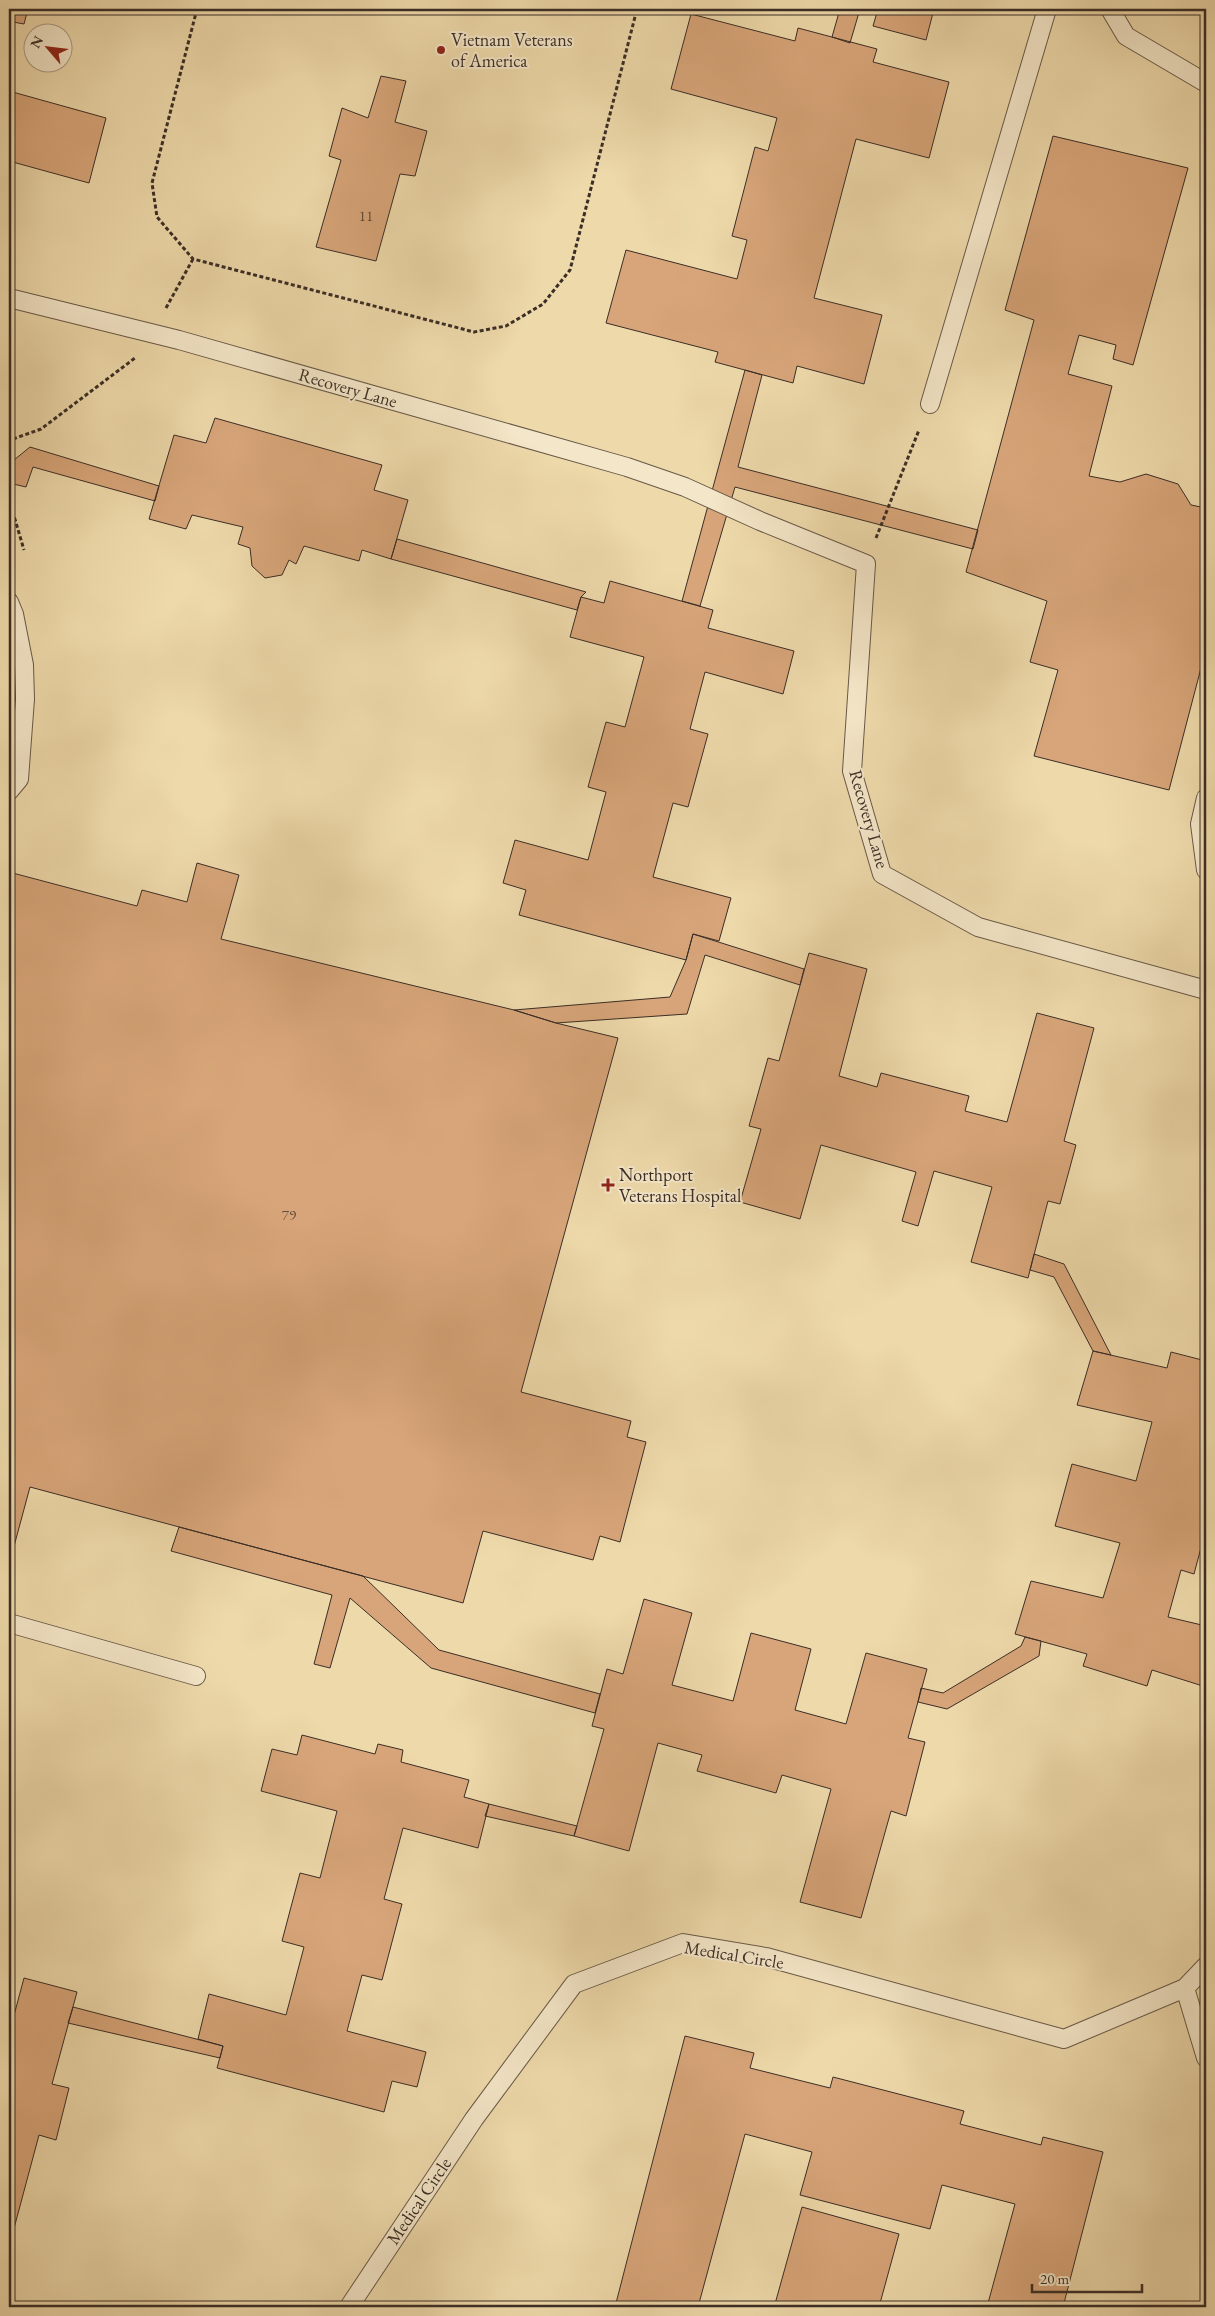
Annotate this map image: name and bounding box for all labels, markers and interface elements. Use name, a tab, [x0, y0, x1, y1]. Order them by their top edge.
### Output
north arrow	[22, 22, 72, 72]
place label: Vietnam Veterans of America	[451, 28, 573, 72]
text: N	[26, 32, 47, 51]
marker: Vietnam Veterans of America	[435, 44, 447, 56]
house number: 11	[359, 206, 373, 225]
street label: Recovery Lane	[296, 362, 400, 413]
street label: Recovery Lane	[844, 767, 895, 871]
place label: Northport Veterans Hospital	[619, 1163, 741, 1207]
marker: Northport Veterans Hospital	[601, 1178, 615, 1192]
house number: 79	[282, 1205, 296, 1224]
street label: Medical Circle	[683, 1935, 785, 1974]
street label: Medical Circle	[381, 2153, 456, 2249]
scale bar	[1032, 2261, 1142, 2293]
text: 20 m	[1040, 2269, 1069, 2288]

